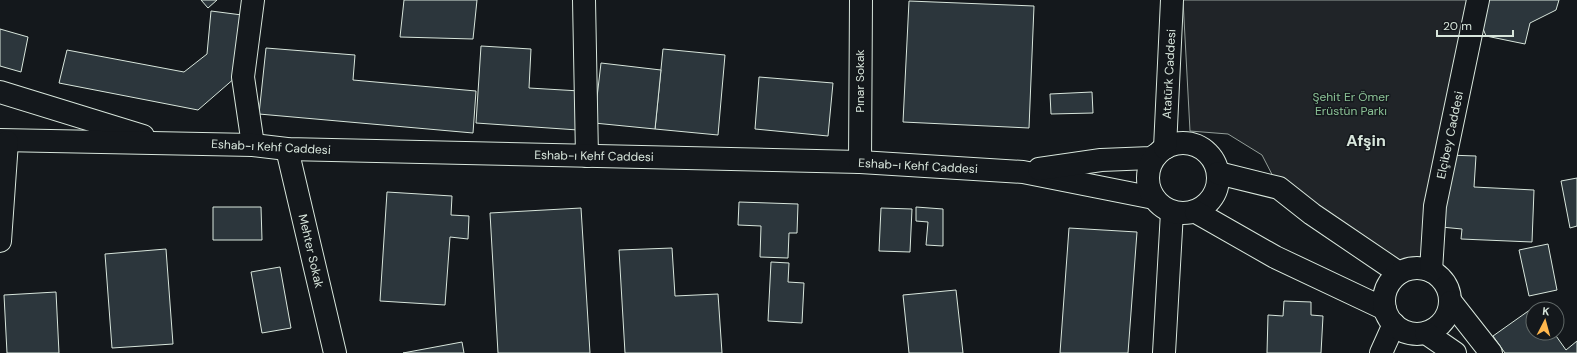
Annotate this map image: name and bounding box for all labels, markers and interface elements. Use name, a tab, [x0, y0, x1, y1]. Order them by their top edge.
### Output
scale bar	[1437, 12, 1513, 38]
text: 20 m	[1443, 18, 1472, 34]
street label: Atatürk Caddesi	[1159, 29, 1179, 119]
street label: Pınar Sokak	[852, 49, 868, 113]
park label: Şehit Er Ömer Erüstün Parkı	[1312, 89, 1390, 119]
street label: Elçibey Caddesi	[1433, 90, 1467, 180]
district label: Afşin	[1346, 130, 1386, 151]
street label: Eshab-ı Kehf Caddesi	[211, 136, 331, 158]
street label: Eshab-ı Kehf Caddesi	[534, 147, 654, 165]
street label: Eshab-ı Kehf Caddesi	[858, 155, 978, 177]
street label: Mehter Sokak	[295, 212, 327, 290]
north arrow	[1525, 301, 1565, 341]
text: K	[1542, 304, 1550, 318]

